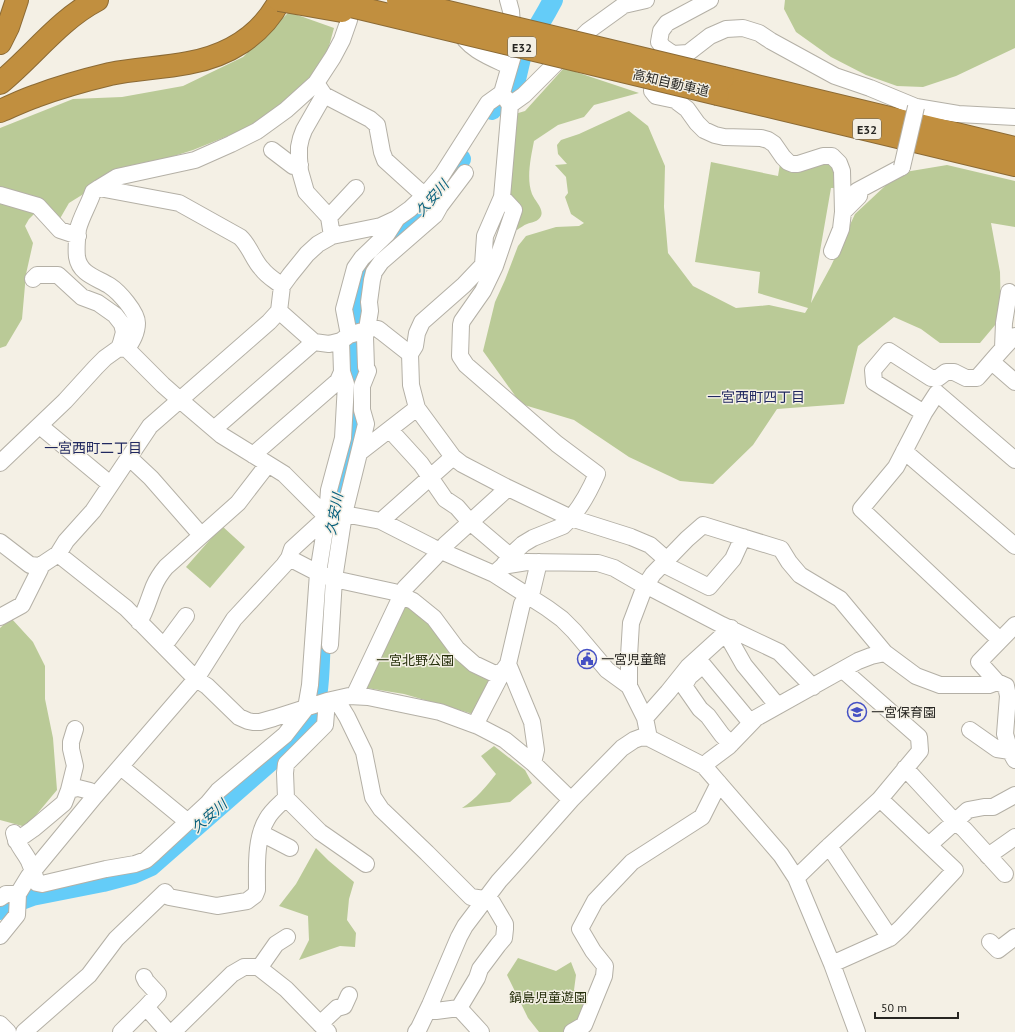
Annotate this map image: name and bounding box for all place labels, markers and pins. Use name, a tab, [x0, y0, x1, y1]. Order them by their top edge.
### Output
public building icon: 一宮児童館	[576, 648, 598, 670]
place label: 一宮児童館	[601, 651, 666, 668]
school or university icon: 一宮保育園	[846, 701, 868, 723]
place label: 一宮保育園	[871, 704, 936, 721]

